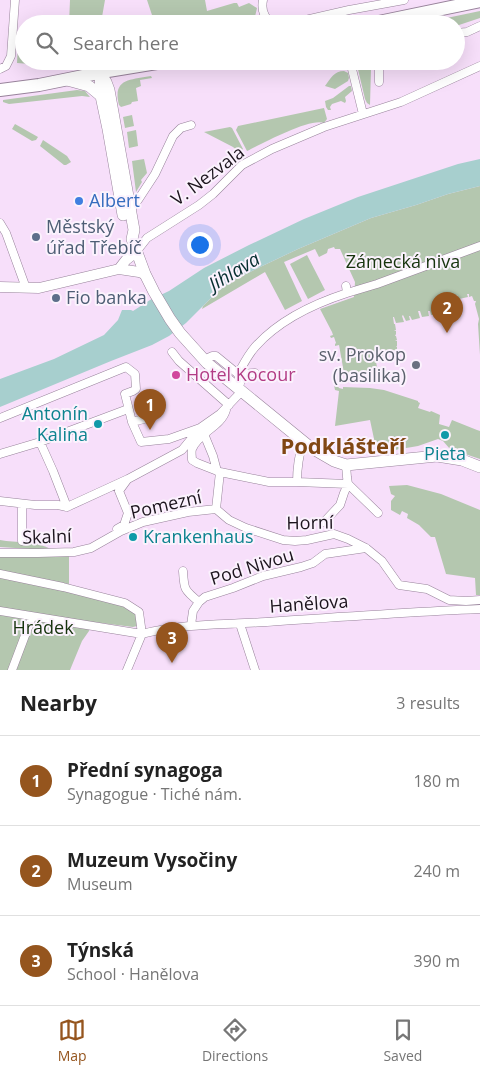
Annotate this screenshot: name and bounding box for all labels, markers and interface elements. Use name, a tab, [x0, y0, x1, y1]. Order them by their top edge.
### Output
search box	[15, 15, 465, 70]
icon: search	[33, 29, 61, 57]
text: Search here	[73, 30, 179, 56]
street label: V. Nezvala	[166, 140, 249, 211]
place label: Albert	[89, 188, 140, 212]
marker: Albert	[73, 195, 85, 207]
place label: Městský úřad Třebíč	[46, 214, 142, 259]
marker: Městský úřad Třebíč	[30, 231, 42, 243]
your location	[187, 232, 213, 258]
water label: Jihlava	[201, 245, 265, 298]
park label: Zámecká niva	[346, 249, 460, 273]
place label: Fio banka	[66, 285, 147, 309]
marker: Fio banka	[50, 292, 62, 304]
pin: 2	[431, 292, 463, 333]
place label: sv. Prokop (basilika)	[319, 342, 406, 387]
marker: sv. Prokop (basilika)	[410, 359, 422, 371]
place label: Hotel Kocour	[186, 362, 296, 386]
marker: Hotel Kocour	[170, 369, 182, 381]
pin: 1	[134, 389, 166, 430]
place label: Antonín Kalina	[22, 401, 88, 446]
marker: Antonín Kalina	[92, 418, 104, 430]
marker: Pieta	[439, 429, 451, 441]
district label: Podklášteří	[280, 430, 407, 460]
place label: Pieta	[424, 441, 466, 465]
street label: Pomezní	[128, 484, 204, 524]
street label: Horní	[286, 510, 334, 534]
street label: Skalní	[22, 523, 73, 549]
place label: Krankenhaus	[143, 524, 254, 548]
marker: Krankenhaus	[127, 531, 139, 543]
street label: Pod Nivou	[207, 542, 296, 590]
street label: Hanělova	[269, 588, 349, 618]
park label: Hrádek	[12, 615, 74, 639]
pin: 3	[156, 622, 188, 663]
text: Nearby	[20, 689, 97, 717]
text: 3 results	[396, 692, 460, 714]
text: Přední synagoga	[67, 757, 223, 783]
text: 1	[31, 770, 41, 792]
text: 180 m	[414, 770, 460, 792]
text: Synagogue · Tiché nám.	[67, 783, 242, 805]
text: Muzeum Vysočiny	[67, 847, 237, 873]
text: 2	[31, 860, 41, 882]
text: 240 m	[414, 860, 460, 882]
text: Museum	[67, 873, 132, 895]
text: Týnská	[67, 937, 134, 963]
text: 3	[31, 950, 41, 972]
text: 390 m	[414, 950, 460, 972]
text: School · Hanělova	[67, 963, 199, 985]
tab: Map	[58, 1016, 87, 1065]
tab: Directions	[202, 1016, 268, 1065]
tab: Saved	[383, 1016, 422, 1065]

